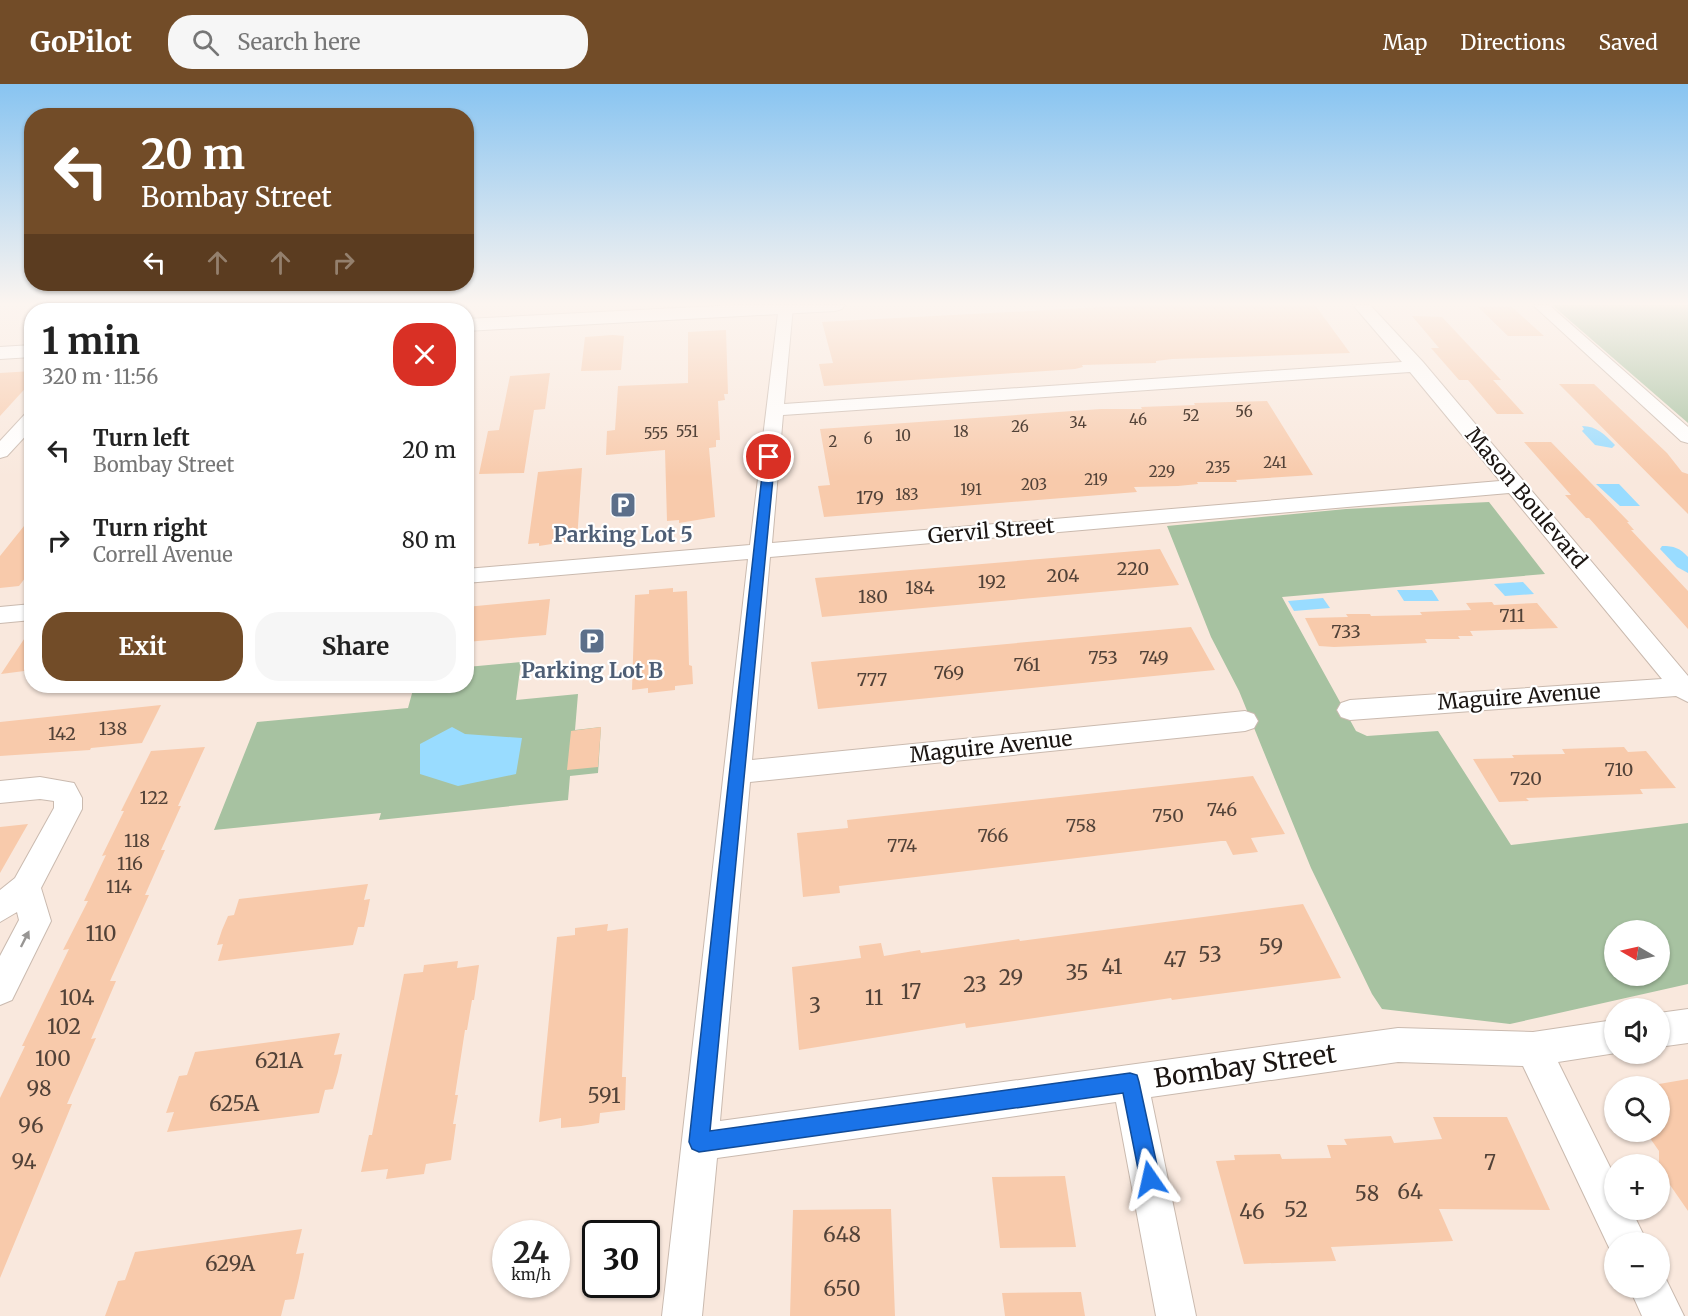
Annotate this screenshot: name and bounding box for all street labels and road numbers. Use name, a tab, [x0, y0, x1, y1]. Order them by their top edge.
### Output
street label: Mason Boulevard	[1460, 422, 1593, 574]
street label: Gervil Street	[927, 512, 1055, 549]
street label: Maguire Avenue	[1437, 677, 1601, 716]
street label: Maguire Avenue	[908, 725, 1074, 768]
street label: Bombay Street	[1152, 1036, 1338, 1095]

